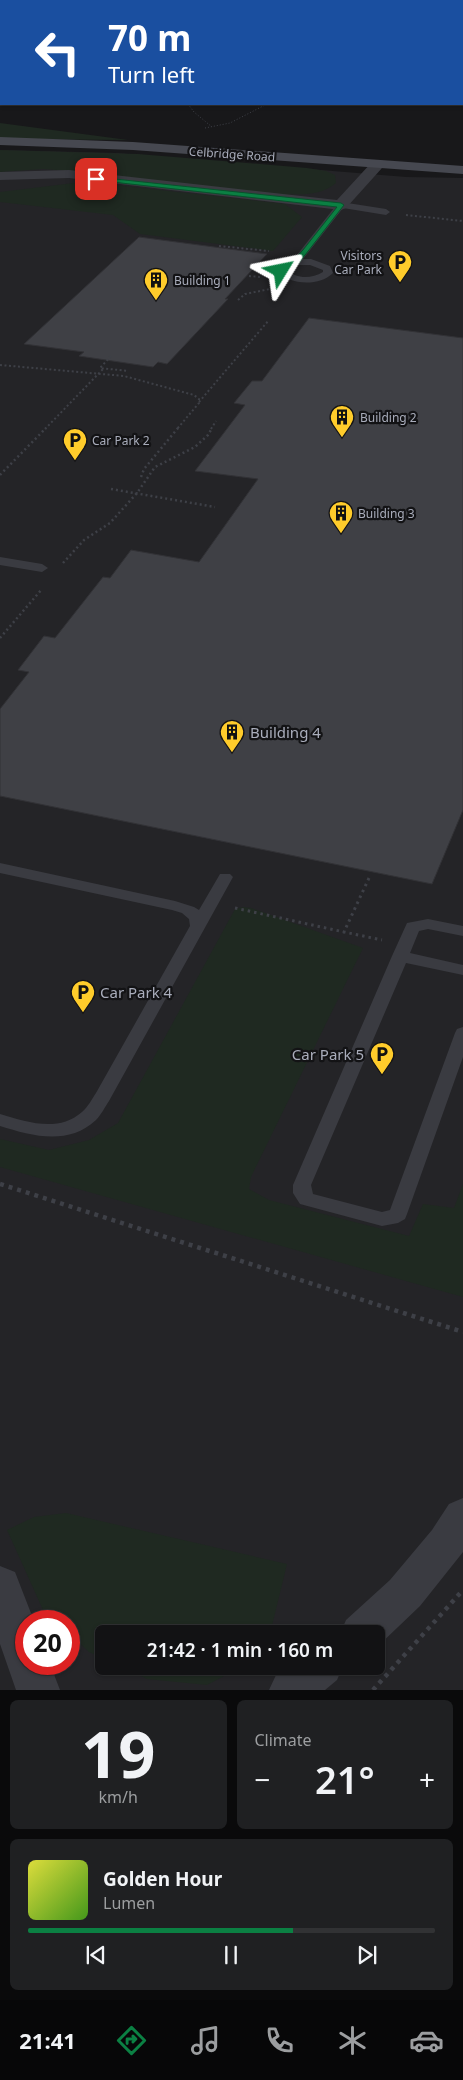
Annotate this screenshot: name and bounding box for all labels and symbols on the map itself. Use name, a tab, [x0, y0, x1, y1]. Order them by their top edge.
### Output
street label: Celbridge Road	[188, 143, 276, 165]
pin	[75, 158, 117, 200]
position arrow	[254, 244, 306, 296]
place label: Visitors Car Park	[334, 247, 383, 278]
parking icon: Visitors Car Park	[387, 249, 413, 283]
building icon: Building 1	[143, 267, 169, 301]
place label: Building 1	[174, 272, 231, 289]
building icon: Building 2	[329, 404, 355, 438]
place label: Building 2	[360, 409, 417, 426]
parking icon: Car Park 2	[62, 427, 88, 461]
place label: Car Park 2	[92, 432, 150, 449]
building icon: Building 3	[328, 500, 354, 534]
place label: Building 3	[358, 505, 415, 522]
building icon: Building 4	[219, 719, 245, 753]
place label: Building 4	[250, 722, 321, 742]
parking icon: Car Park 4	[70, 979, 96, 1013]
place label: Car Park 4	[100, 982, 173, 1002]
parking icon: Car Park 5	[369, 1041, 395, 1075]
place label: Car Park 5	[292, 1044, 364, 1064]
speed limit sign: 20	[15, 1610, 80, 1675]

